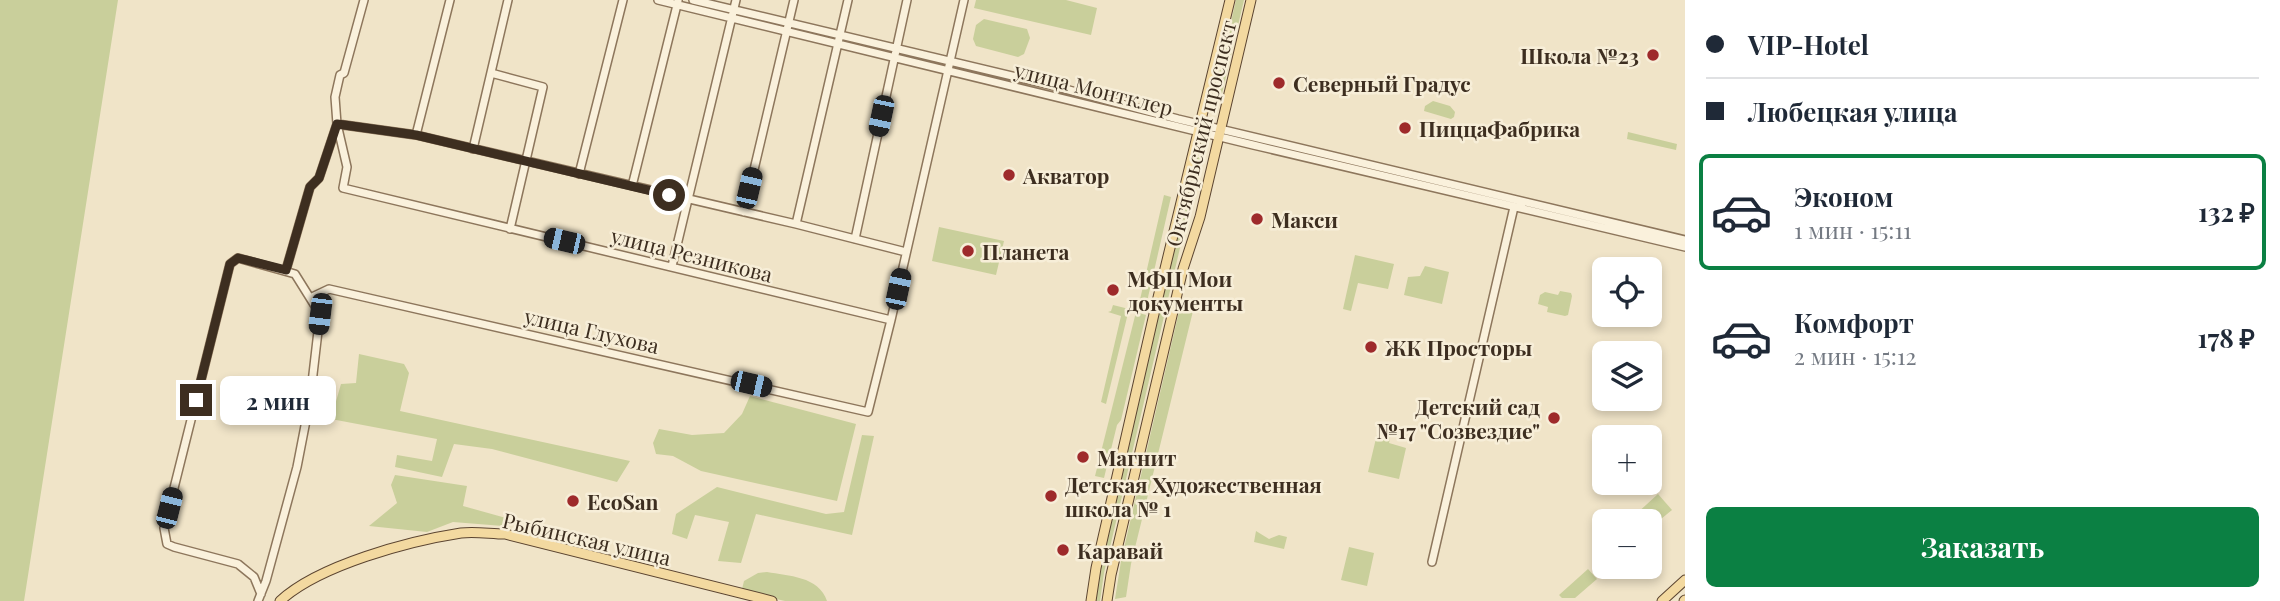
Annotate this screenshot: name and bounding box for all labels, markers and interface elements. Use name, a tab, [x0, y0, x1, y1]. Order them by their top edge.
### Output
street label: Октябрьский проспект	[1158, 17, 1242, 249]
text: VIP-Hotel	[1748, 27, 1869, 62]
place label: Школа №23	[1520, 41, 1639, 69]
marker: Школа №23	[1645, 47, 1661, 63]
street label: улица Монтклер	[1011, 55, 1176, 121]
place label: Северный Градус	[1293, 69, 1471, 97]
marker: Северный Градус	[1271, 75, 1287, 91]
car	[867, 93, 896, 139]
text: Любецкая улица	[1748, 94, 1958, 129]
place label: ПиццаФабрика	[1419, 114, 1580, 142]
marker: ПиццаФабрика	[1397, 120, 1413, 136]
place label: Акватор	[1022, 161, 1109, 189]
car	[735, 165, 764, 211]
marker: Акватор	[1001, 167, 1017, 183]
route start	[653, 179, 685, 211]
text: Эконом	[1794, 179, 1893, 214]
icon: car	[1710, 181, 1773, 244]
text: 132 ₽	[2198, 194, 2255, 229]
place label: Макси	[1271, 205, 1338, 233]
marker: Макси	[1249, 211, 1265, 227]
text: 1 мин · 15:11	[1794, 214, 1911, 245]
street label: улица Резникова	[607, 220, 776, 288]
car	[542, 226, 587, 256]
place label: Планета	[982, 237, 1070, 265]
marker: Планета	[960, 243, 976, 259]
map controls	[1592, 257, 1662, 579]
button: locate	[1592, 257, 1662, 327]
place label: МФЦ Мои документы	[1127, 264, 1243, 316]
car	[884, 266, 913, 312]
marker: МФЦ Мои документы	[1105, 282, 1121, 298]
car	[308, 292, 333, 336]
street label: улица Глухова	[521, 301, 663, 359]
text: Комфорт	[1794, 305, 1914, 340]
icon: car	[1710, 307, 1773, 370]
text: 178 ₽	[2197, 320, 2255, 355]
place label: ЖК Просторы	[1384, 333, 1532, 361]
marker: ЖК Просторы	[1363, 339, 1379, 355]
text: 2 мин · 15:12	[1794, 340, 1916, 371]
button: layers	[1592, 341, 1662, 411]
car	[729, 369, 774, 399]
callout: 2 мин	[220, 376, 336, 424]
route end	[180, 384, 212, 416]
text: 2 мин	[246, 385, 310, 416]
place label: Детский сад №17 "Созвездие"	[1377, 392, 1540, 444]
marker: Детский сад №17 "Созвездие"	[1546, 410, 1562, 426]
button: +	[1592, 425, 1662, 495]
place label: Магнит	[1097, 443, 1176, 471]
marker: Магнит	[1075, 449, 1091, 465]
place label: Детская Художественная школа № 1	[1065, 470, 1322, 522]
car	[154, 485, 185, 531]
place label: EcoSan	[587, 487, 659, 515]
marker: Детская Художественная школа № 1	[1043, 488, 1059, 504]
marker: EcoSan	[565, 493, 581, 509]
street label: Рыбинская улица	[500, 505, 674, 571]
button: Заказать	[1706, 507, 2259, 587]
button: −	[1592, 509, 1662, 579]
place label: Каравай	[1077, 536, 1163, 564]
marker: Каравай	[1055, 542, 1071, 558]

